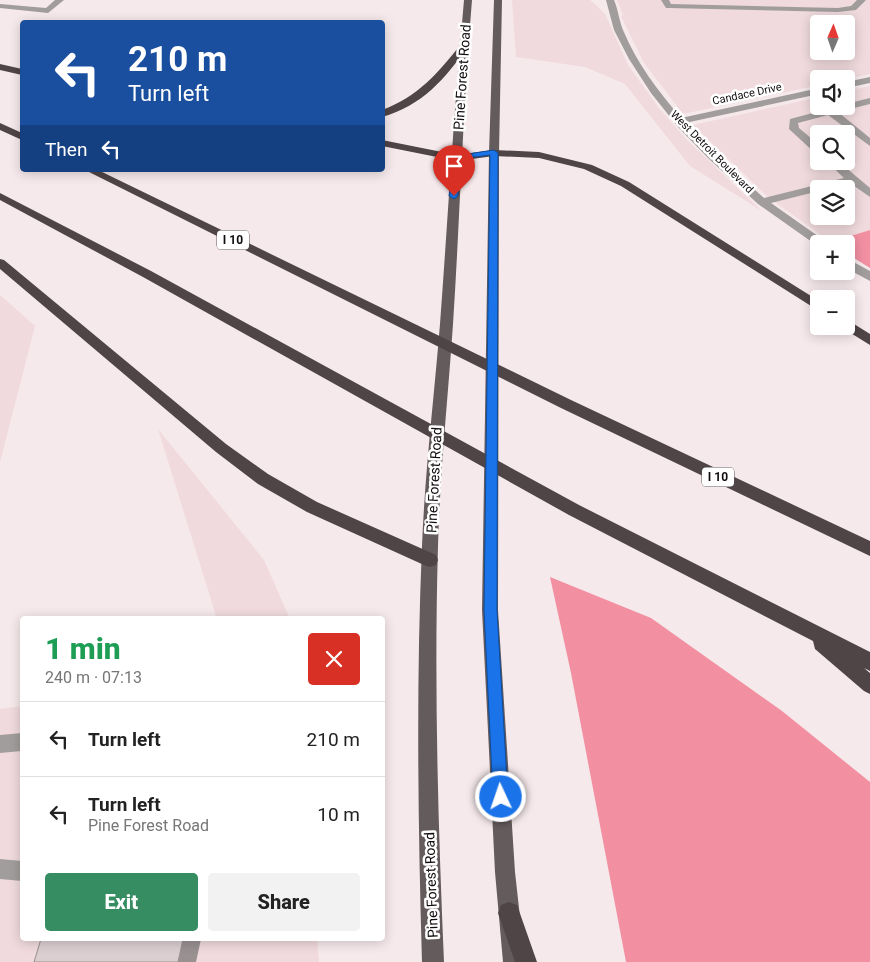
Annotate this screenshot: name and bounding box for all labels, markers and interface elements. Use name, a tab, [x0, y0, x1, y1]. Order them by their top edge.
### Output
north arrow	[810, 15, 855, 60]
map controls	[810, 15, 855, 335]
street label: Pine Forest Road	[450, 24, 474, 130]
text: 210 m	[128, 39, 227, 80]
icon: left	[45, 40, 110, 105]
button: sound	[810, 70, 855, 115]
street label: Candace Drive	[711, 80, 783, 108]
text: Turn left	[128, 81, 209, 106]
street label: West Detroit Boulevard	[668, 108, 756, 196]
button: search	[810, 125, 855, 170]
icon: left	[97, 135, 125, 163]
text: Then	[45, 138, 87, 161]
pin	[433, 145, 475, 196]
icon: arrive	[440, 152, 468, 180]
button: layers	[810, 180, 855, 225]
road number: I 10	[217, 230, 249, 250]
button: +	[810, 235, 855, 280]
button: −	[810, 290, 855, 335]
street label: Pine Forest Road	[423, 427, 445, 533]
road number: I 10	[702, 468, 734, 487]
text: 1 min	[45, 631, 121, 666]
button: close	[308, 633, 360, 685]
text: 240 m · 07:13	[45, 668, 142, 687]
icon: left	[45, 725, 73, 753]
text: Turn left	[88, 728, 161, 751]
text: 210 m	[307, 728, 360, 751]
position arrow	[474, 770, 526, 822]
text: Turn left	[88, 793, 161, 816]
icon: left	[45, 800, 73, 828]
text: 10 m	[317, 803, 360, 826]
text: Pine Forest Road	[88, 816, 209, 835]
street label: Pine Forest Road	[421, 832, 441, 938]
button: Exit	[45, 873, 198, 931]
button: Share	[208, 873, 360, 931]

